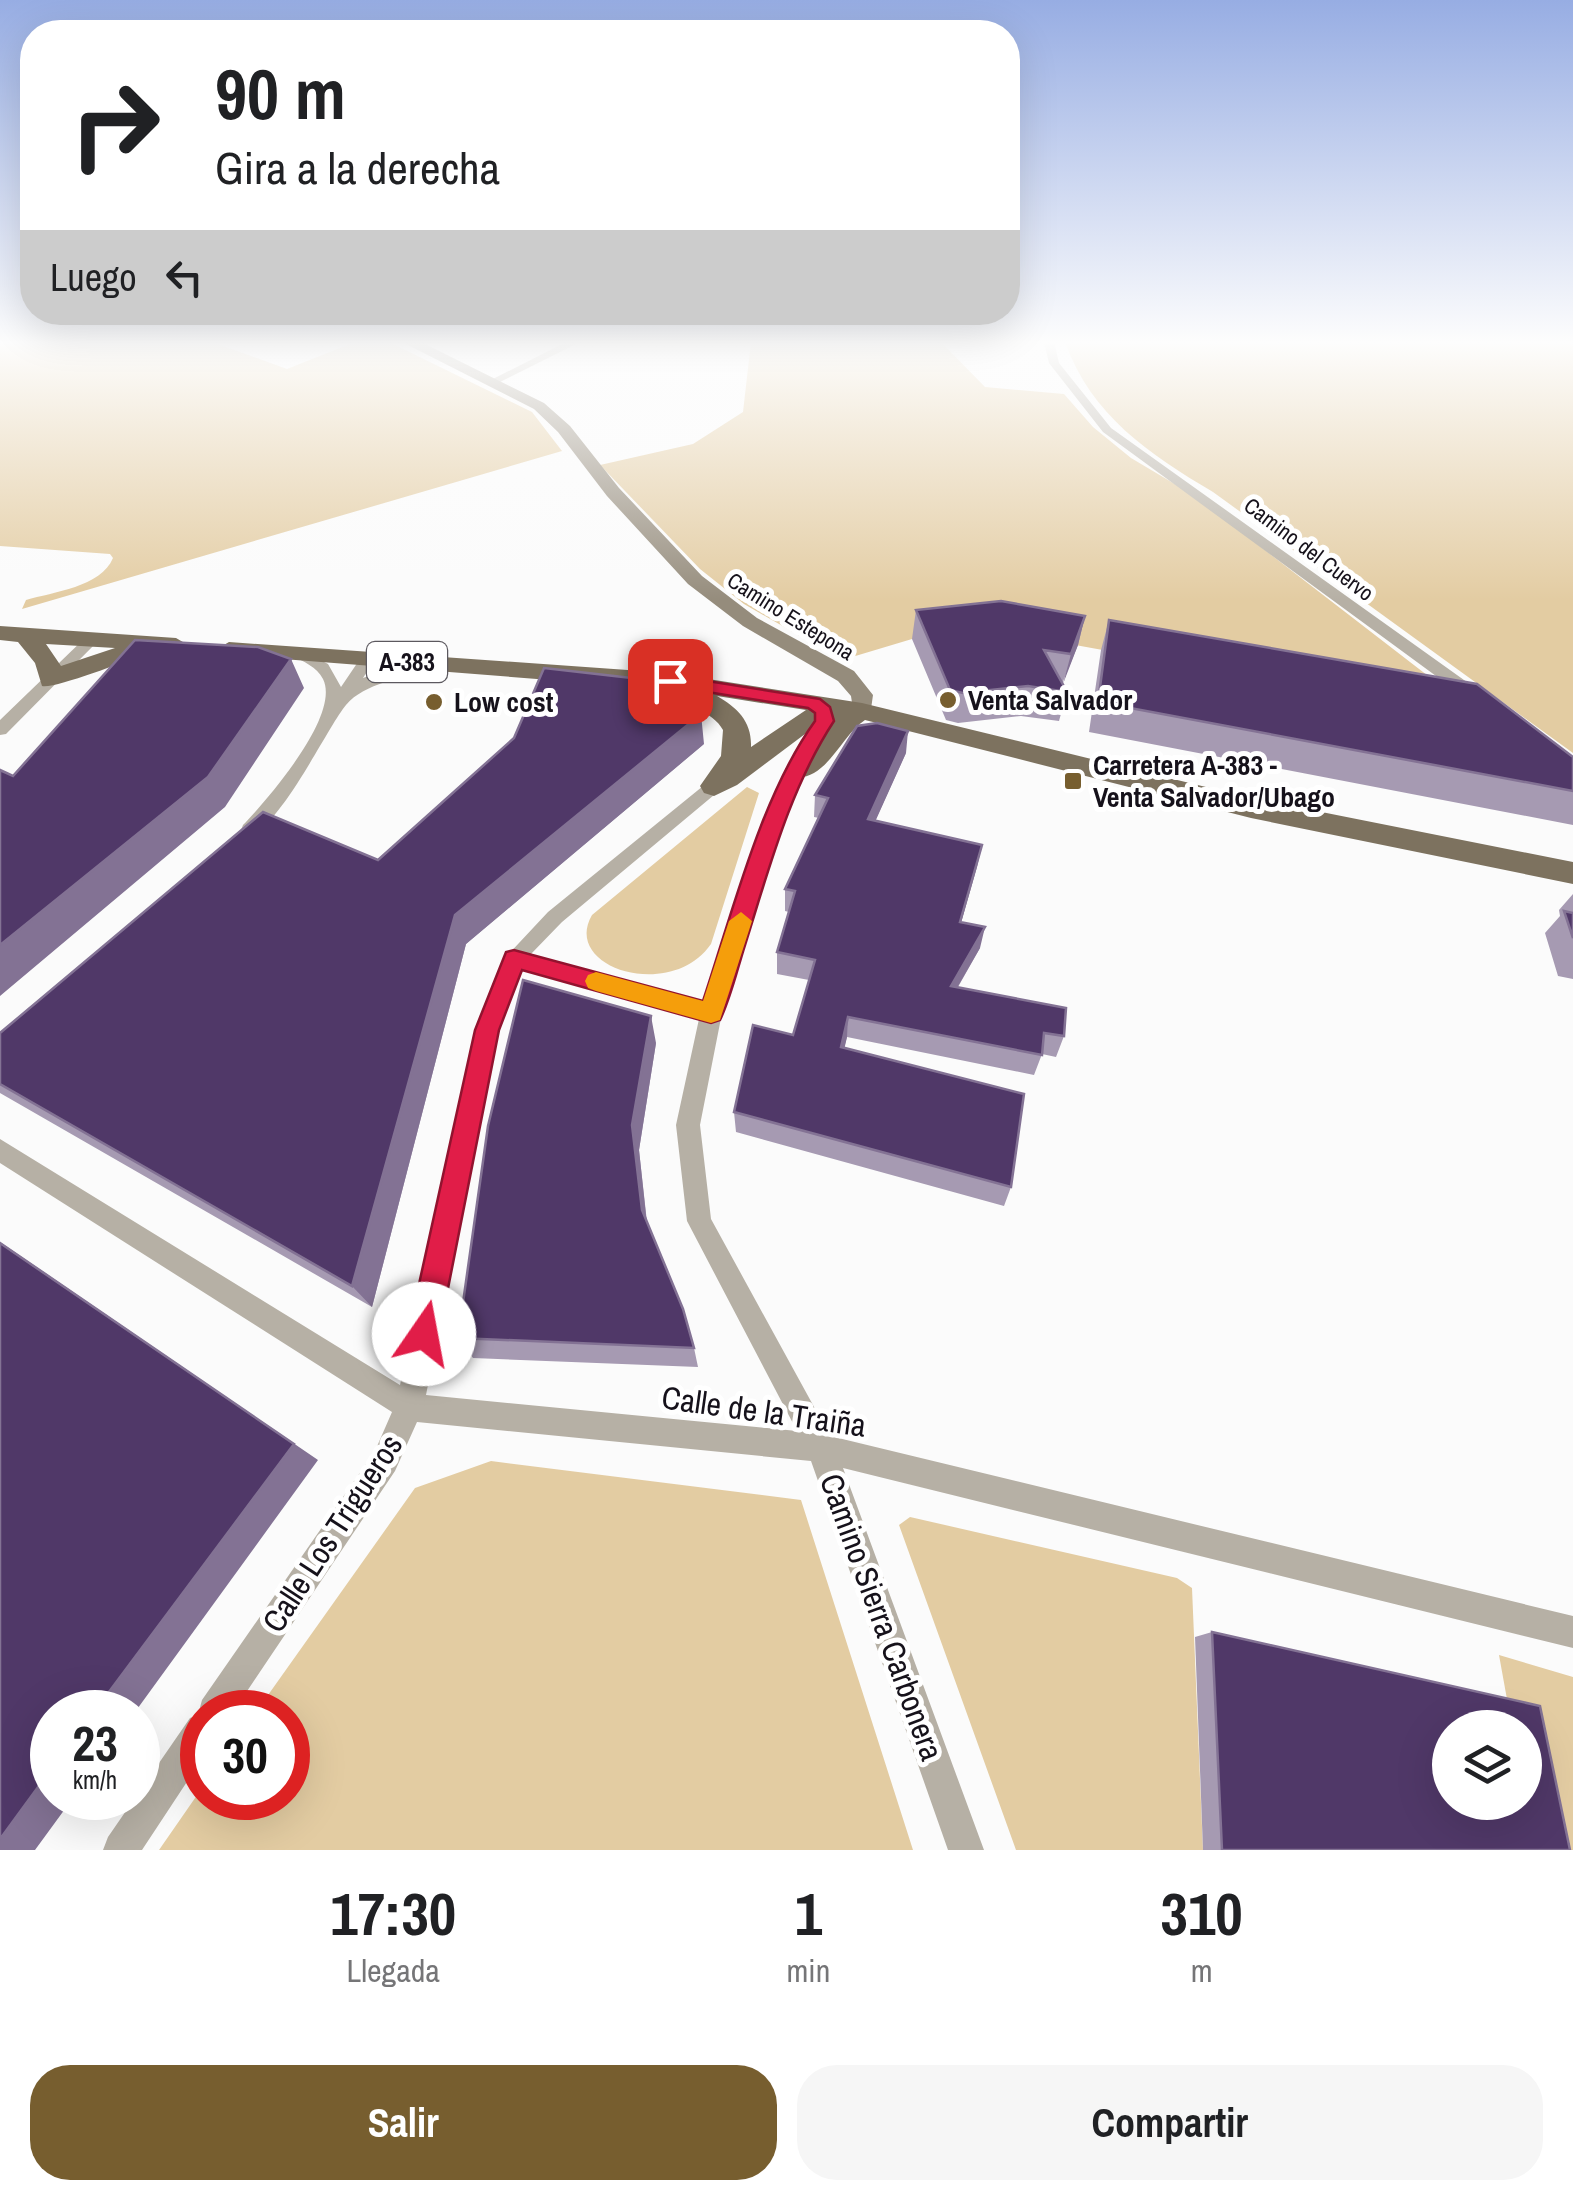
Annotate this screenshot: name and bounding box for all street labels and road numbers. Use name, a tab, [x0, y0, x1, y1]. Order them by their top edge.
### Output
street label: Camino del Cuervo	[1238, 490, 1380, 608]
street label: Camino Estepona	[722, 565, 860, 667]
road number: A-383	[367, 642, 447, 682]
street label: Calle de la Traiña	[659, 1375, 869, 1447]
street label: Calle Los Trigueros	[252, 1426, 412, 1640]
street label: Camino Sierra Carbonera	[810, 1468, 954, 1767]

